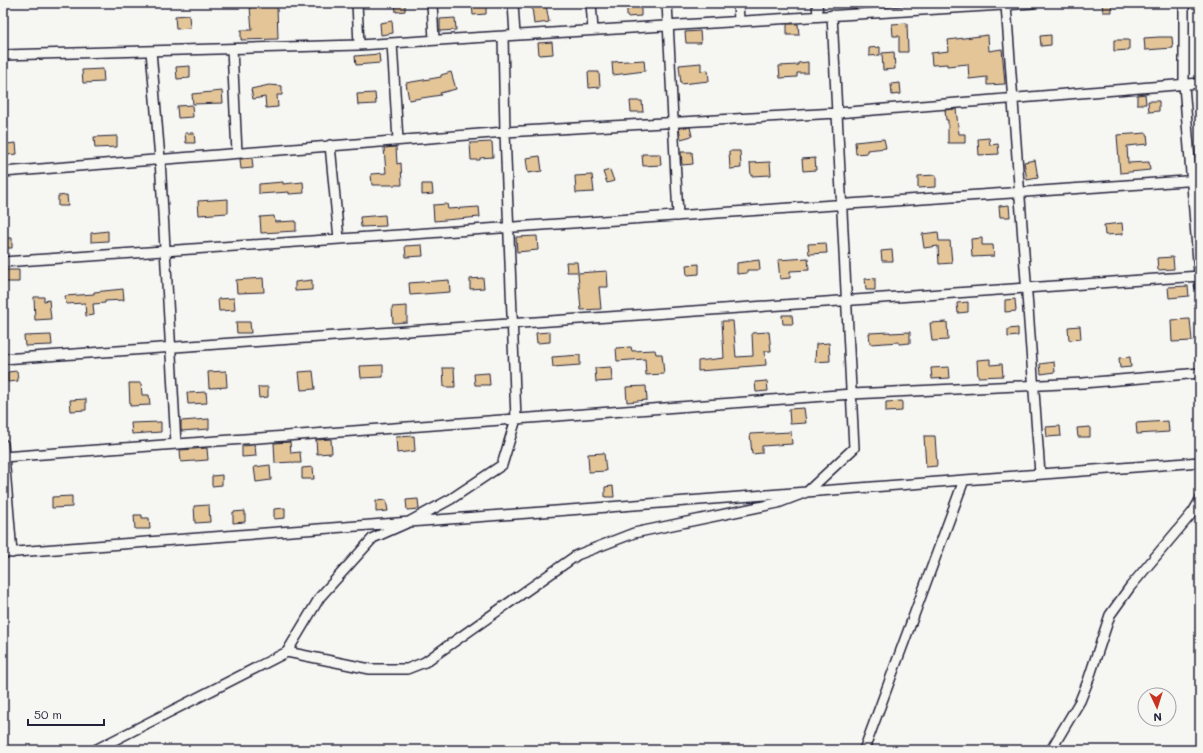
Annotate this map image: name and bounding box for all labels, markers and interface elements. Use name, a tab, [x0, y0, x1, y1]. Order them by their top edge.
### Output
north arrow	[1137, 687, 1177, 727]
scale bar	[28, 701, 104, 727]
text: 50 m	[34, 706, 62, 722]
text: N	[1153, 710, 1162, 725]

